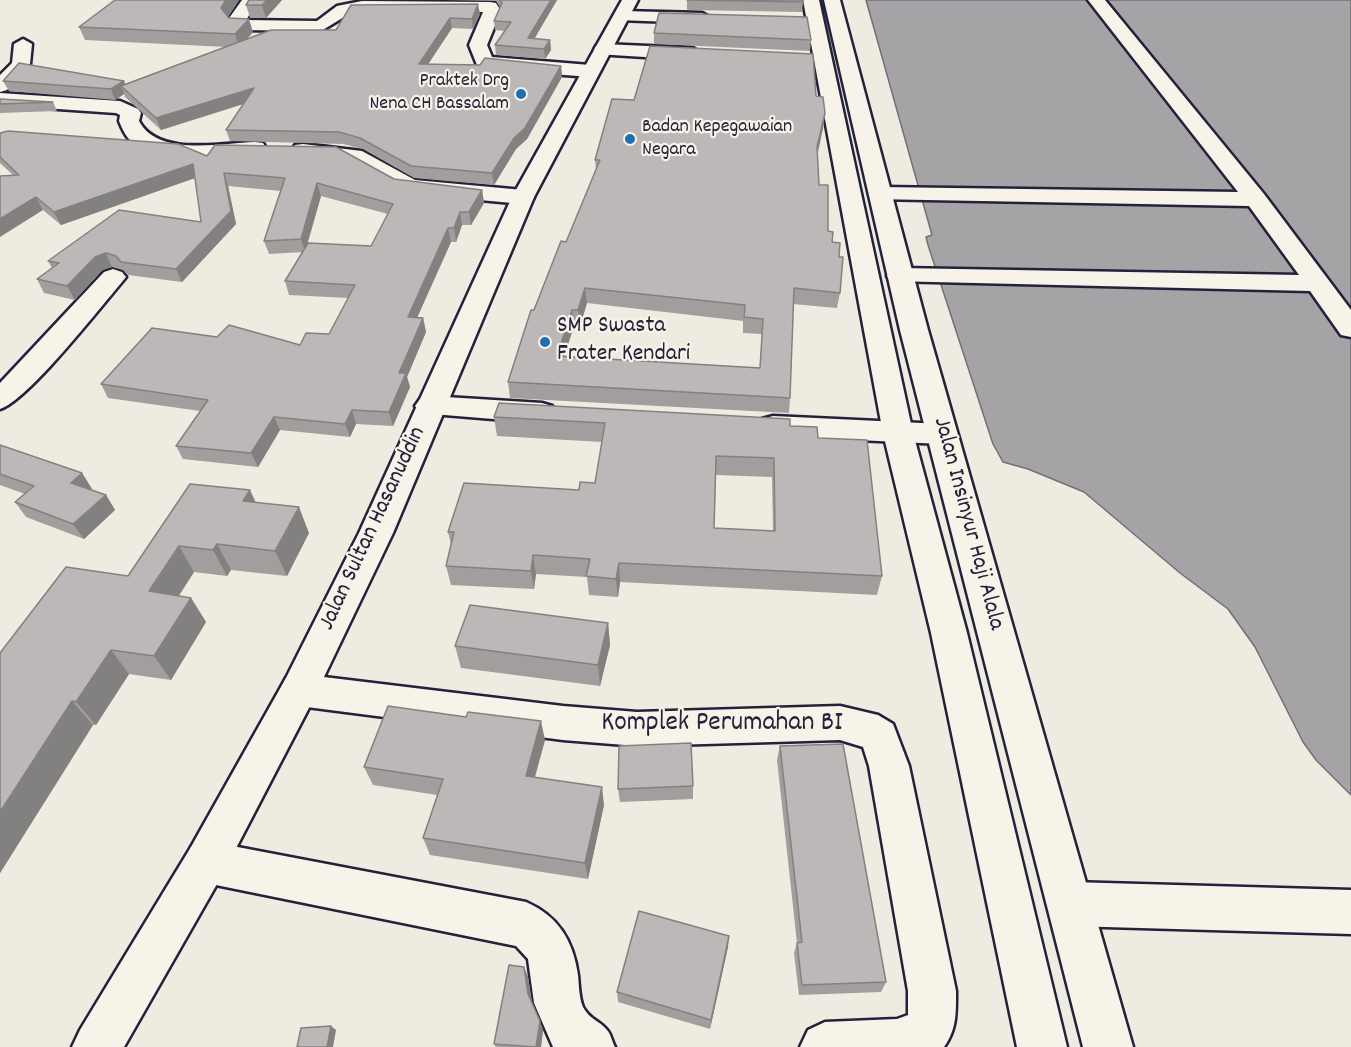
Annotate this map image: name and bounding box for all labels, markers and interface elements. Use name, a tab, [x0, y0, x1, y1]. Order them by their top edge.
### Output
place label: Praktek Drg Nena CH Bassalam	[369, 70, 509, 117]
marker: Praktek Drg Nena CH Bassalam	[514, 87, 528, 101]
place label: Badan Kepegawaian Negara	[642, 116, 792, 163]
marker: Badan Kepegawaian Negara	[623, 132, 637, 146]
place label: SMP Swasta Frater Kendari	[557, 314, 690, 370]
marker: SMP Swasta Frater Kendari	[538, 335, 552, 349]
street label: Jalan Insinyur Haji Alala	[925, 415, 1009, 633]
street label: Jalan Sultan Hasanuddin	[314, 423, 434, 635]
street label: Komplek Perumahan BI	[601, 708, 843, 742]

